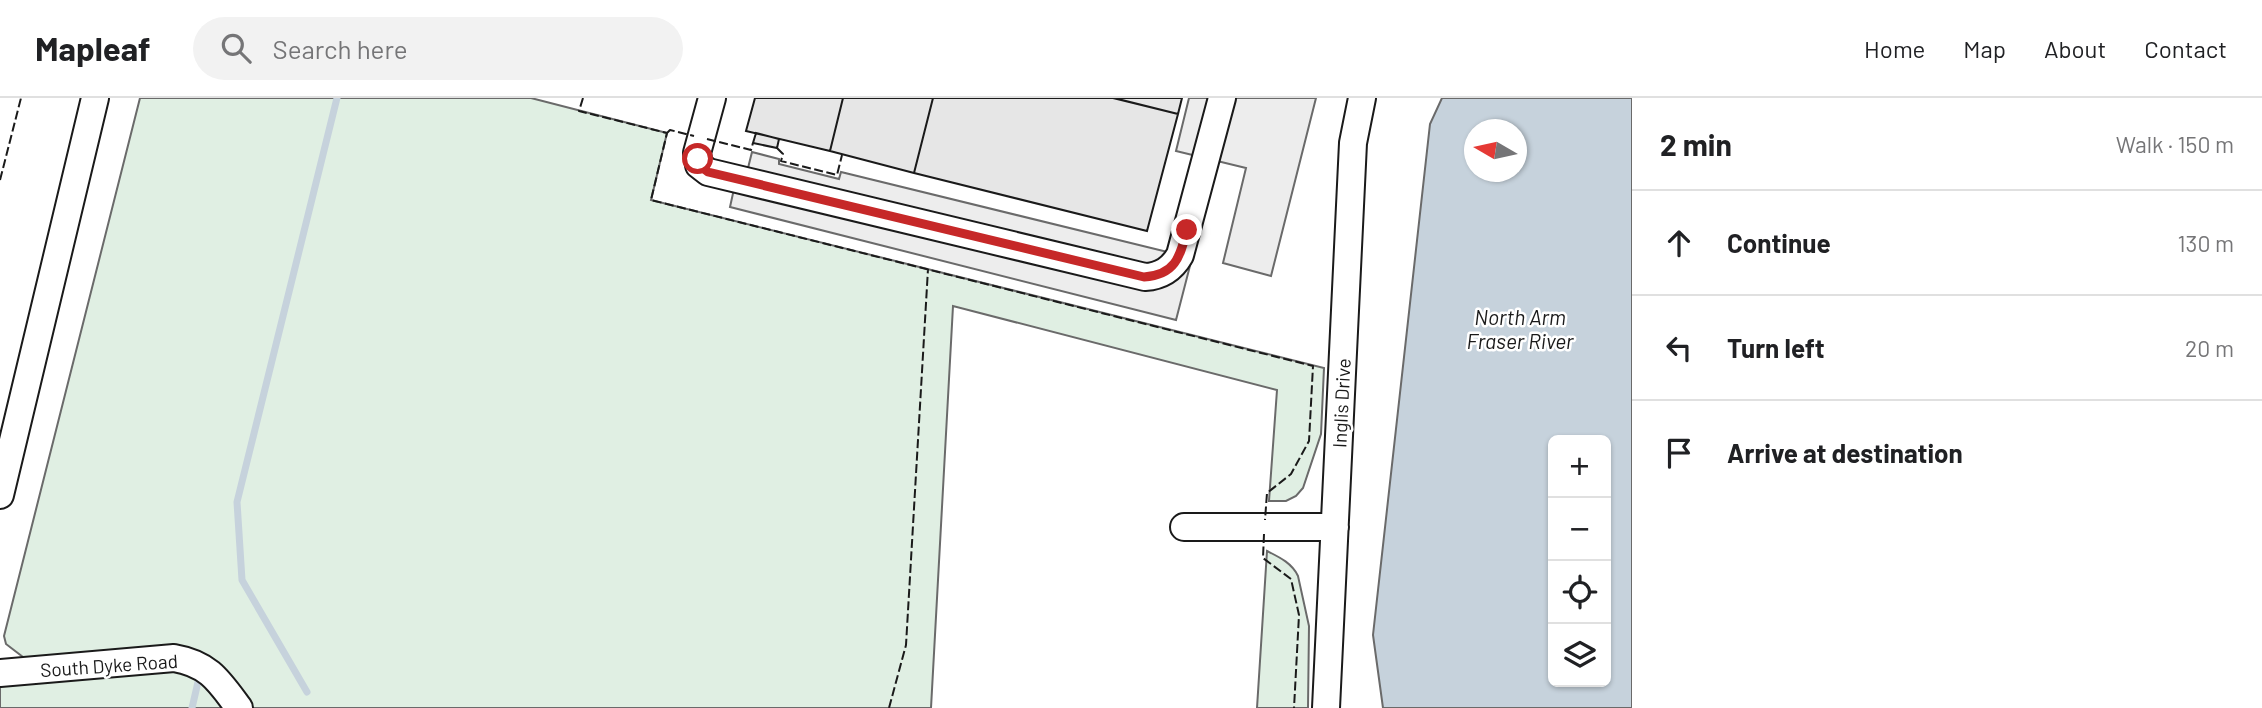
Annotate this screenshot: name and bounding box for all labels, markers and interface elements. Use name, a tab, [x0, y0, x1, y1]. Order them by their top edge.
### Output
search box	[193, 17, 683, 80]
text: Mapleaf	[35, 28, 151, 68]
icon: search	[217, 29, 255, 67]
text: Search here	[273, 33, 408, 64]
text: Home	[1864, 34, 1925, 63]
text: Map	[1963, 34, 2006, 63]
text: About	[2044, 34, 2106, 63]
text: Contact	[2144, 34, 2227, 63]
north arrow	[1464, 119, 1527, 182]
text: 2 min	[1660, 126, 1732, 162]
text: Walk · 150 m	[2116, 130, 2234, 158]
route start	[682, 143, 713, 174]
route end	[1171, 214, 1202, 245]
icon: ahead	[1660, 224, 1698, 262]
text: Continue	[1727, 227, 1831, 258]
text: 130 m	[2177, 229, 2234, 257]
water label: North Arm Fraser River	[1466, 304, 1574, 353]
icon: left	[1660, 329, 1698, 367]
text: Turn left	[1727, 332, 1825, 363]
text: 20 m	[2185, 334, 2234, 362]
street label: Inglis Drive	[1327, 358, 1355, 448]
icon: arrive	[1660, 434, 1698, 472]
map controls	[1548, 435, 1611, 687]
button: +	[1548, 435, 1611, 498]
text: Arrive at destination	[1727, 437, 1963, 468]
button: −	[1548, 498, 1611, 561]
button: locate	[1548, 561, 1611, 624]
button: layers	[1548, 624, 1611, 687]
street label: South Dyke Road	[39, 649, 179, 681]

